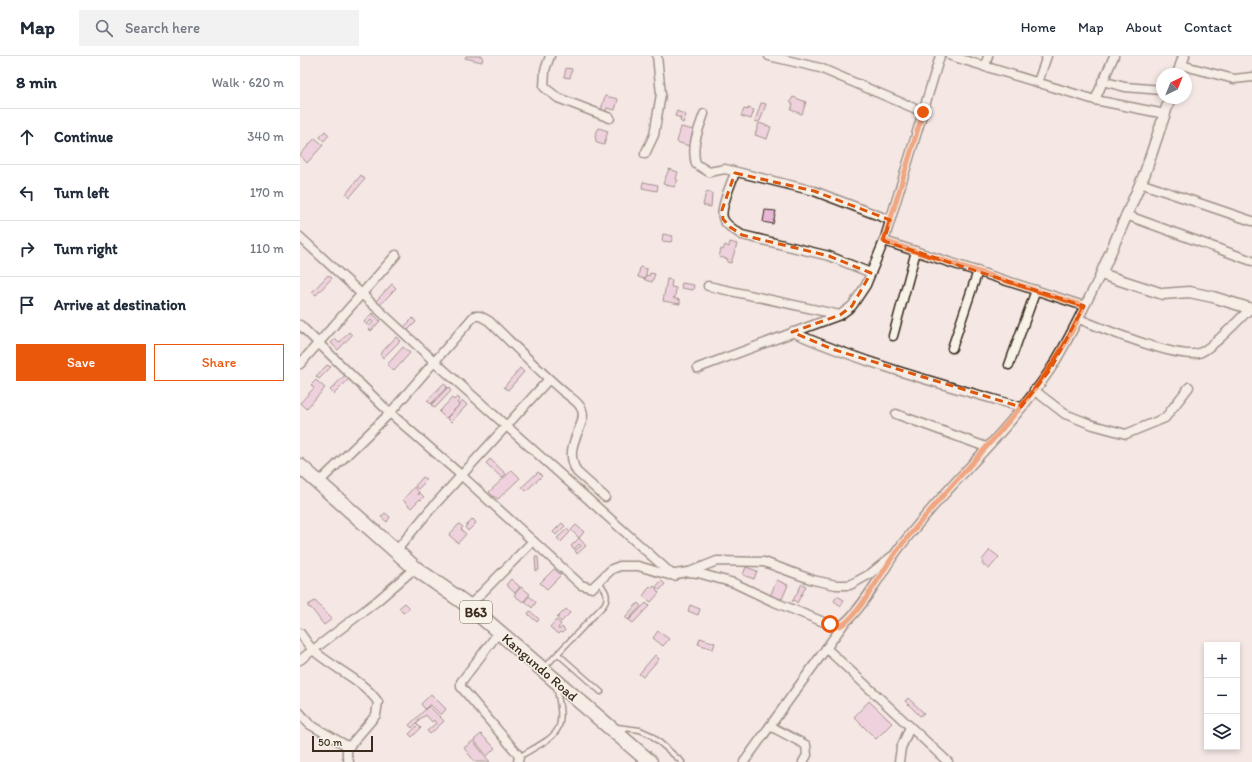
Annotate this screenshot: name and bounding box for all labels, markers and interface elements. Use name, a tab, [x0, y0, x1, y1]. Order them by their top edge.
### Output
search box	[79, 10, 359, 46]
text: Map	[20, 16, 55, 39]
icon: search	[93, 17, 115, 39]
text: Search here	[125, 19, 200, 37]
text: Home	[1021, 19, 1056, 36]
text: Map	[1078, 19, 1104, 36]
text: About	[1126, 19, 1162, 36]
text: Contact	[1184, 19, 1232, 36]
north arrow	[1156, 68, 1192, 104]
text: 8 min	[16, 72, 57, 92]
text: Walk · 620 m	[212, 75, 284, 90]
route end	[914, 103, 932, 121]
icon: ahead	[16, 126, 38, 148]
text: Continue	[54, 128, 113, 146]
text: 340 m	[247, 129, 284, 144]
icon: left	[16, 182, 38, 204]
text: Turn left	[54, 184, 109, 202]
text: 170 m	[250, 185, 284, 200]
icon: right	[16, 238, 38, 260]
text: Turn right	[54, 240, 118, 258]
text: 110 m	[250, 241, 284, 256]
icon: arrive	[16, 294, 38, 316]
text: Arrive at destination	[54, 296, 186, 314]
button: Save	[16, 344, 146, 381]
button: Share	[154, 344, 284, 381]
road number: B63	[460, 601, 492, 623]
route start	[821, 615, 839, 633]
street label: Kangundo Road	[498, 630, 581, 705]
map controls	[1204, 642, 1240, 750]
button: +	[1204, 642, 1240, 678]
button: −	[1204, 678, 1240, 714]
button: layers	[1204, 714, 1240, 750]
scale bar	[312, 734, 373, 753]
text: 50 m	[318, 736, 342, 749]

